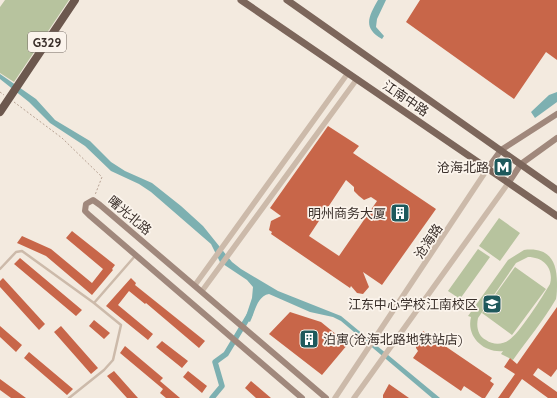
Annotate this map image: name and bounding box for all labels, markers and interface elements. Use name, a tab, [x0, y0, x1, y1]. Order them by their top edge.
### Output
road number: G329	[28, 32, 66, 52]
street label: 江南中路	[380, 77, 432, 119]
metro station icon: 沧海北路	[492, 156, 514, 178]
place label: 沧海北路	[437, 159, 489, 175]
street label: 曙光北路	[105, 192, 155, 238]
building icon: 明州商务大厦	[389, 202, 411, 224]
place label: 明州商务大厦	[308, 205, 386, 221]
street label: 沧海路	[410, 220, 446, 262]
school or university icon: 江东中心学校江南校区	[481, 293, 503, 315]
place label: 江东中心学校江南校区	[348, 296, 478, 312]
building icon: 泊寓(沧海北路地铁站店)	[298, 328, 320, 350]
place label: 泊寓(沧海北路地铁站店)	[323, 331, 463, 347]

